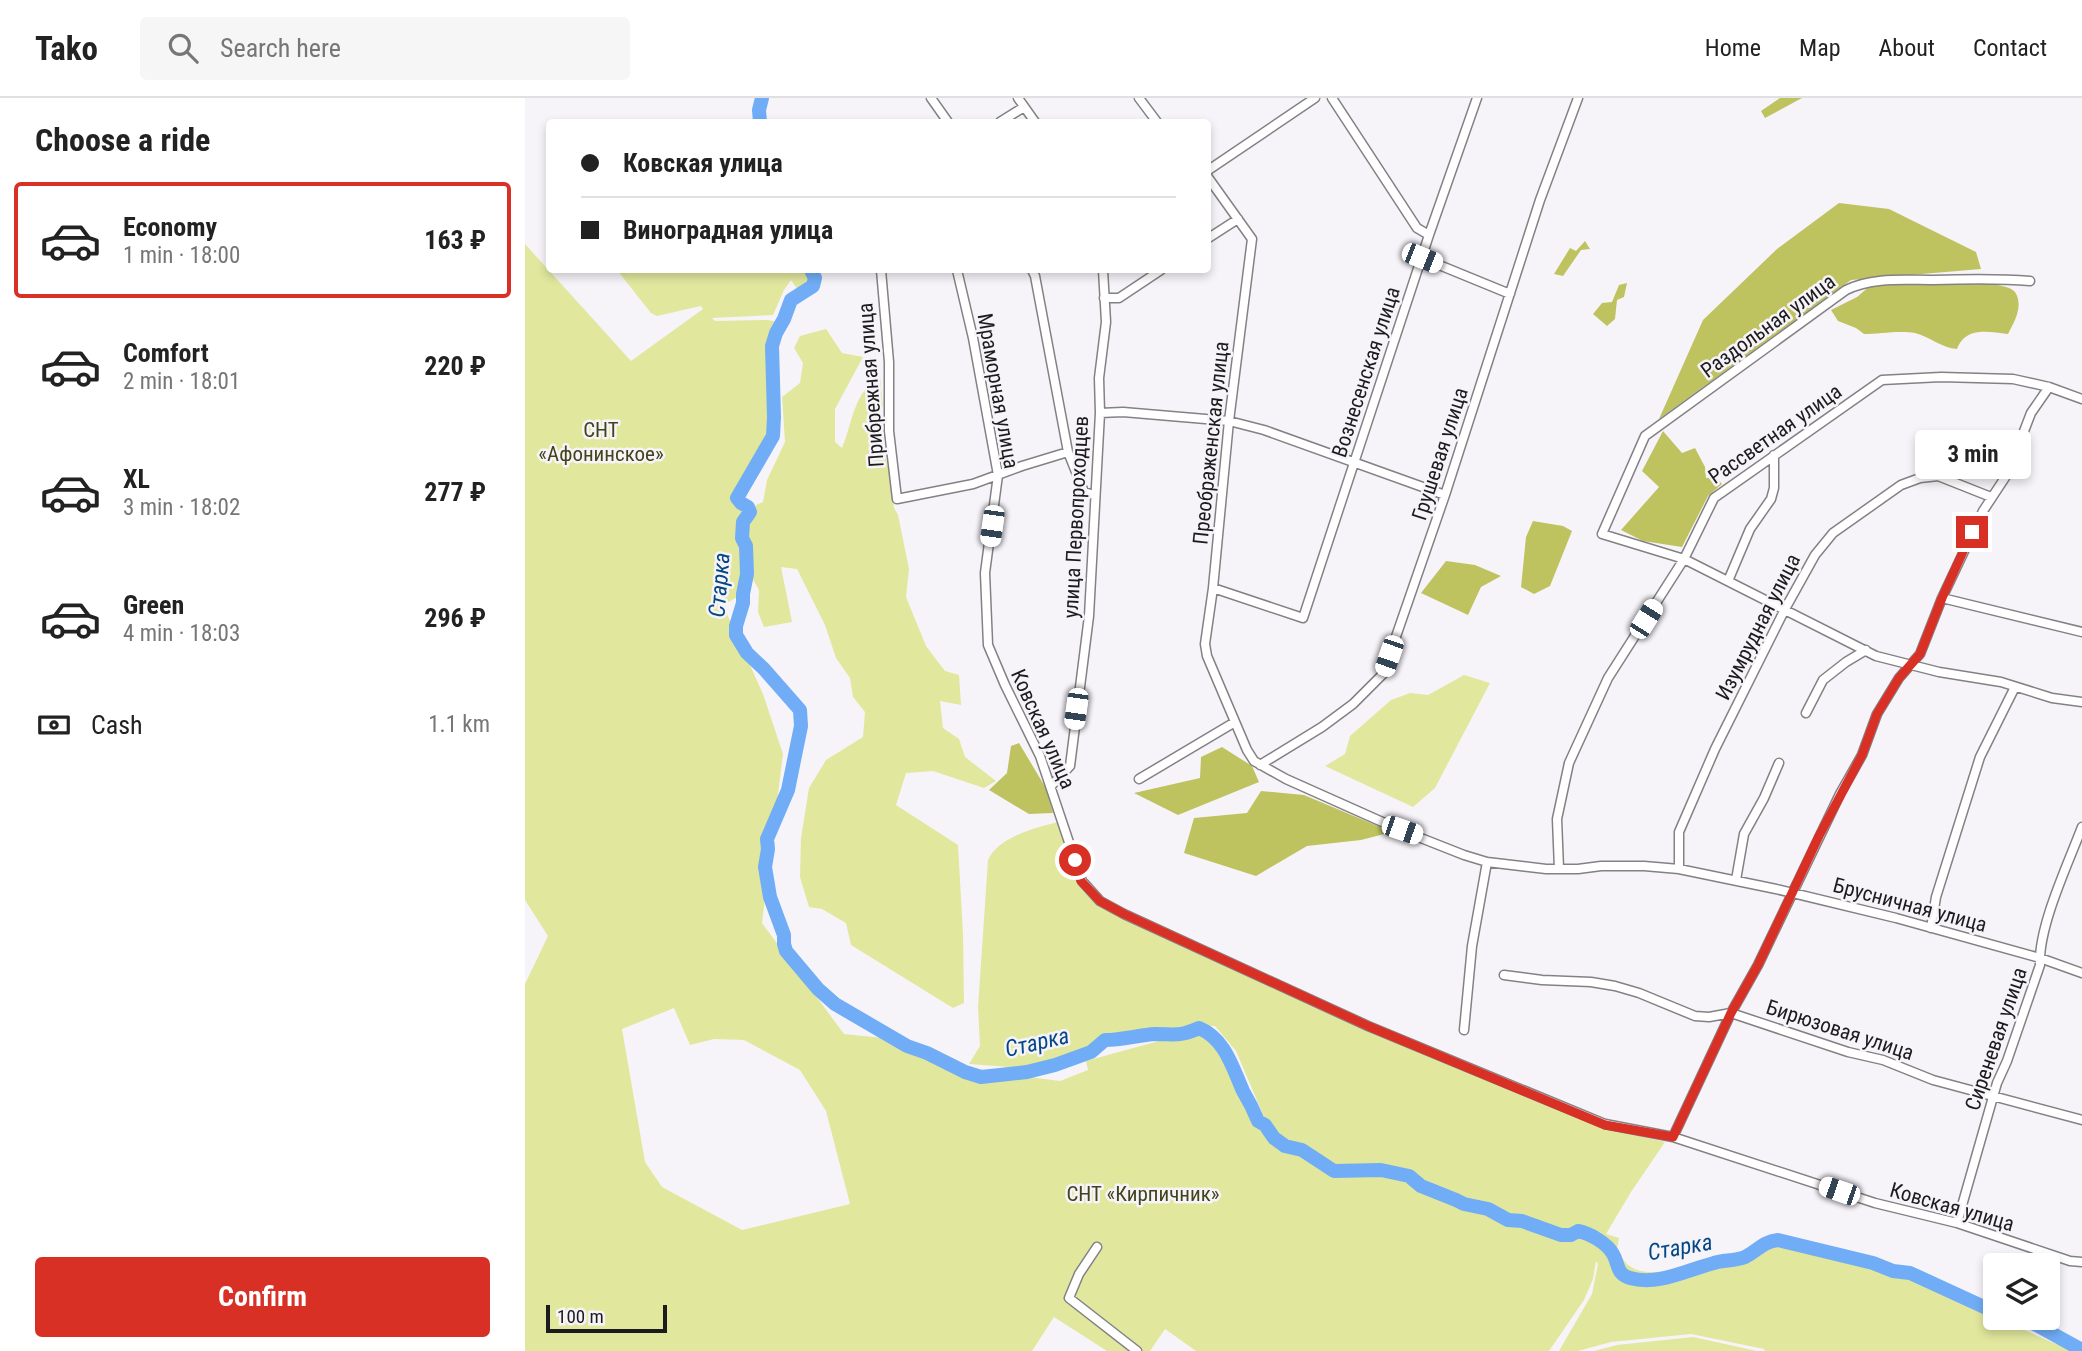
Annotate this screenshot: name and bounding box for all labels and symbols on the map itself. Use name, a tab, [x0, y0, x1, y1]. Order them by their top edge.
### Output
car	[1399, 240, 1446, 276]
street label: Раздольная улица	[1696, 269, 1840, 383]
street label: Вознесенская улица	[1327, 284, 1405, 460]
street label: Прибрежная улица	[853, 302, 889, 468]
street label: Мраморная улица	[973, 311, 1023, 471]
street label: Преображенская улица	[1188, 340, 1234, 546]
street label: Рассветная улица	[1704, 379, 1846, 489]
street label: Грушевая улица	[1407, 385, 1473, 523]
street label: улица Первопроходцев	[1059, 415, 1093, 619]
park label: СНТ «Афонинское»	[538, 418, 664, 466]
callout: 3 min	[1914, 430, 2030, 480]
car	[979, 504, 1006, 548]
route end	[1956, 516, 1988, 548]
street label: Изумрудная улица	[1711, 550, 1805, 704]
water label: Старка	[703, 551, 736, 619]
car	[1626, 596, 1667, 642]
car	[1373, 633, 1406, 679]
street label: Ковская улица	[1006, 666, 1080, 792]
car	[1063, 687, 1090, 731]
car	[1379, 813, 1426, 847]
route start	[1059, 844, 1091, 876]
street label: Брусничная улица	[1831, 873, 1989, 937]
street label: Сиреневая улица	[1960, 964, 2032, 1114]
street label: Бирюзовая улица	[1763, 995, 1917, 1065]
water label: Старка	[1002, 1022, 1072, 1063]
car	[1816, 1174, 1863, 1208]
street label: Ковская улица	[1887, 1178, 2017, 1236]
park label: СНТ «Кирпичник»	[1066, 1182, 1220, 1206]
water label: Старка	[1646, 1229, 1714, 1266]
scale bar	[546, 1302, 667, 1334]

